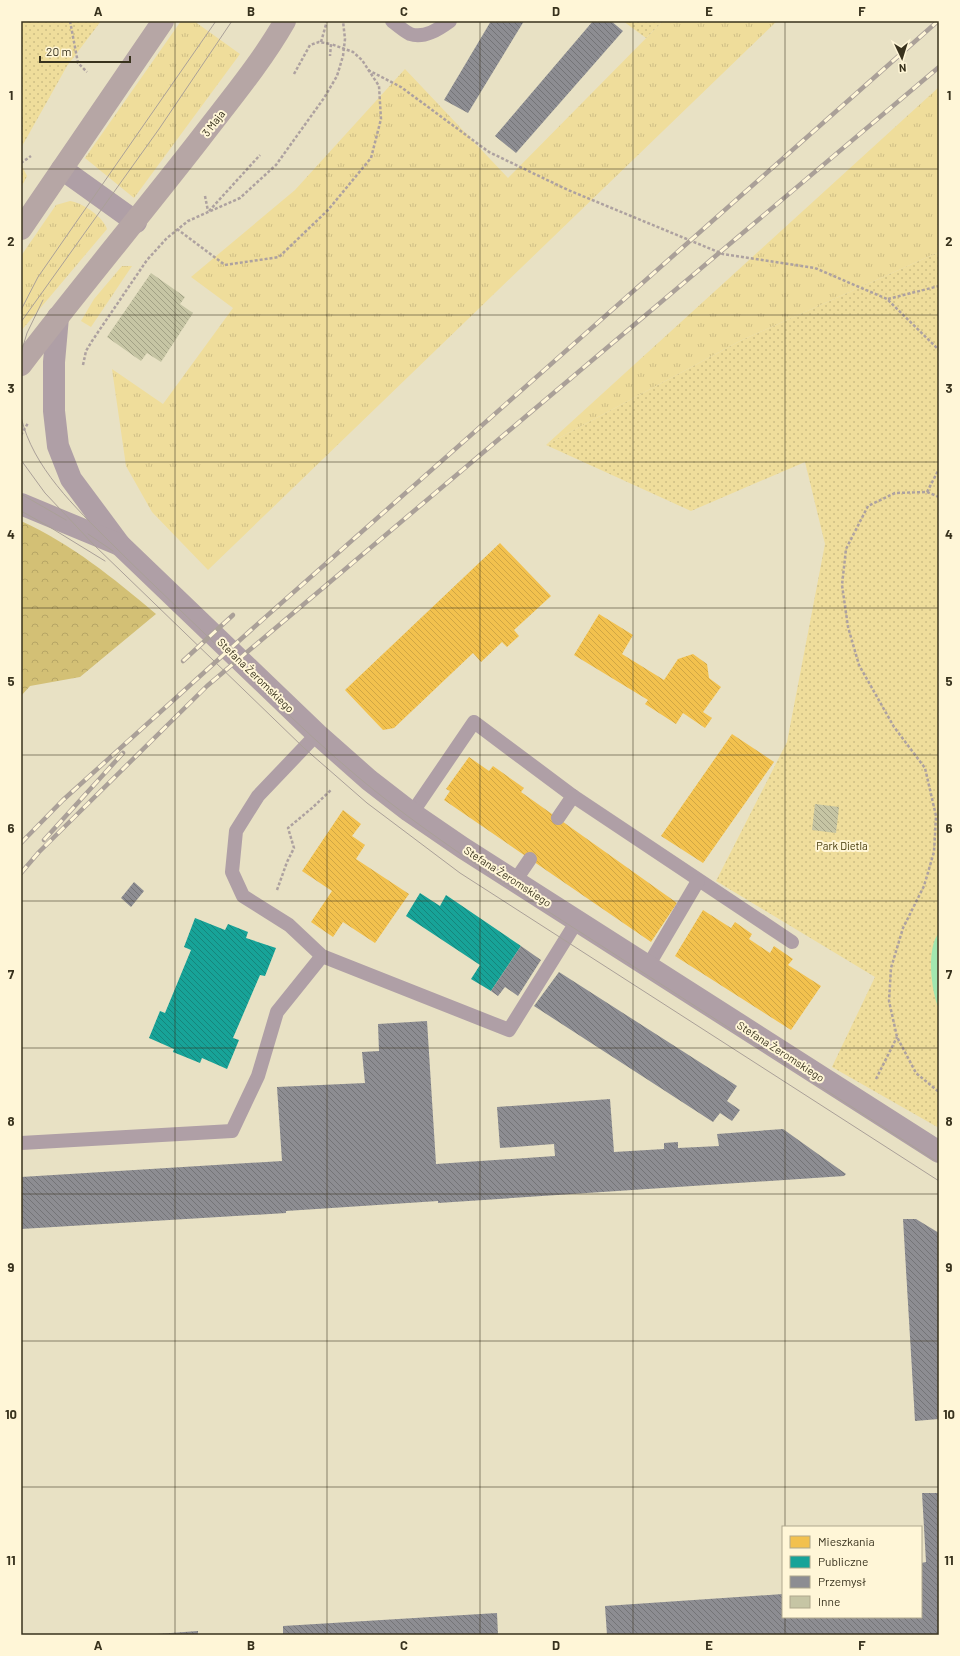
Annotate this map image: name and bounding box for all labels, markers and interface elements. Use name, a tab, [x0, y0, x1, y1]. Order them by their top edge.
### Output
text: A	[94, 3, 103, 19]
text: B	[247, 3, 255, 19]
text: C	[400, 3, 408, 19]
text: D	[552, 3, 560, 19]
text: E	[705, 3, 713, 19]
text: F	[858, 3, 866, 19]
scale bar	[40, 38, 130, 64]
north arrow	[882, 38, 922, 78]
text: 20 m	[46, 44, 72, 58]
text: N	[899, 62, 907, 75]
text: 1	[9, 87, 13, 103]
text: 1	[947, 87, 951, 103]
street label: 3 Maja	[199, 107, 227, 139]
text: 2	[7, 233, 15, 249]
text: 2	[945, 233, 953, 249]
text: 3	[7, 380, 15, 396]
text: 3	[945, 380, 953, 396]
text: 4	[7, 526, 15, 542]
text: 4	[945, 526, 953, 542]
street label: Stefana Żeromskiego	[215, 634, 298, 715]
text: 5	[7, 673, 15, 689]
text: 5	[945, 673, 953, 689]
text: 6	[8, 820, 15, 836]
text: 6	[946, 820, 953, 836]
park label: Park Dietla	[816, 839, 868, 852]
street label: Stefana Żeromskiego	[462, 842, 555, 909]
text: 7	[8, 966, 15, 982]
text: 7	[946, 966, 953, 982]
street label: Stefana Żeromskiego	[735, 1017, 828, 1084]
text: 8	[7, 1113, 15, 1129]
text: 8	[945, 1113, 953, 1129]
text: 9	[8, 1259, 15, 1275]
text: 9	[946, 1259, 953, 1275]
text: 10	[5, 1406, 17, 1422]
text: 10	[943, 1406, 955, 1422]
legend	[782, 1526, 922, 1618]
text: Mieszkania	[818, 1534, 875, 1548]
text: 11	[6, 1552, 16, 1568]
text: 11	[944, 1552, 954, 1568]
text: Publiczne	[818, 1554, 868, 1568]
text: Przemysł	[818, 1574, 866, 1588]
text: Inne	[818, 1594, 840, 1608]
text: A	[94, 1637, 103, 1653]
text: B	[247, 1637, 255, 1653]
text: C	[400, 1637, 408, 1653]
text: D	[552, 1637, 560, 1653]
text: E	[705, 1637, 713, 1653]
text: F	[858, 1637, 866, 1653]

